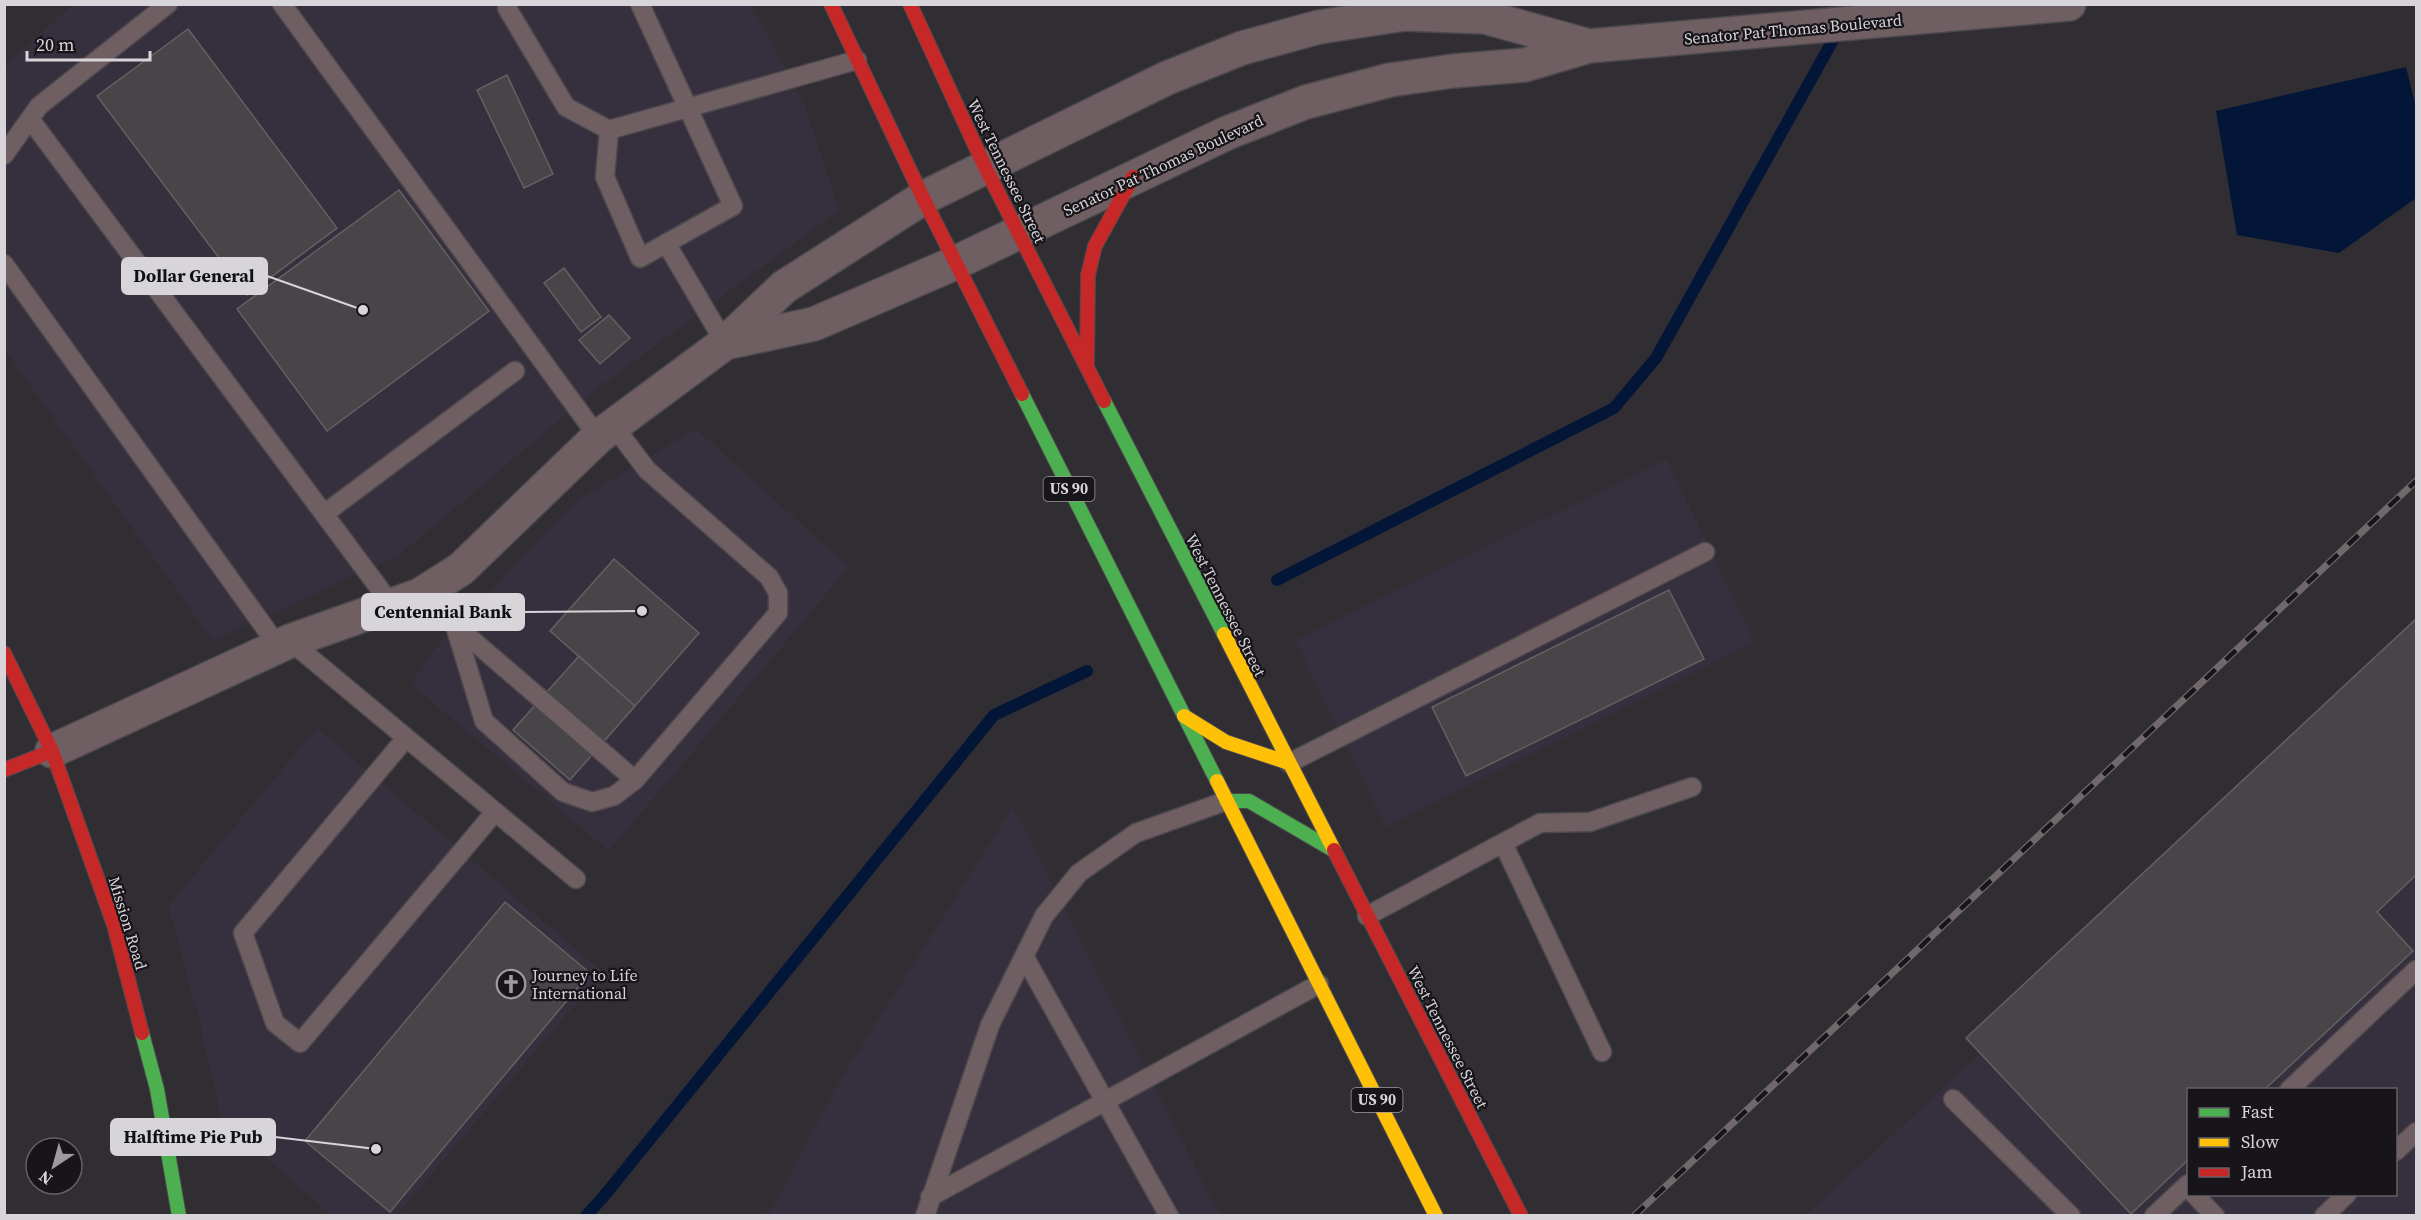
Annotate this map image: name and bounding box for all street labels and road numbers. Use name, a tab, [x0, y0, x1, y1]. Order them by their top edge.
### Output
street label: Senator Pat Thomas Boulevard	[1683, 9, 1903, 49]
street label: West Tennessee Street	[963, 95, 1052, 247]
street label: Senator Pat Thomas Boulevard	[1059, 109, 1267, 221]
road number: US 90	[1044, 477, 1094, 501]
street label: West Tennessee Street	[1180, 530, 1272, 681]
street label: Mission Road	[103, 874, 153, 972]
street label: West Tennessee Street	[1402, 962, 1494, 1113]
road number: US 90	[1352, 1088, 1402, 1112]

